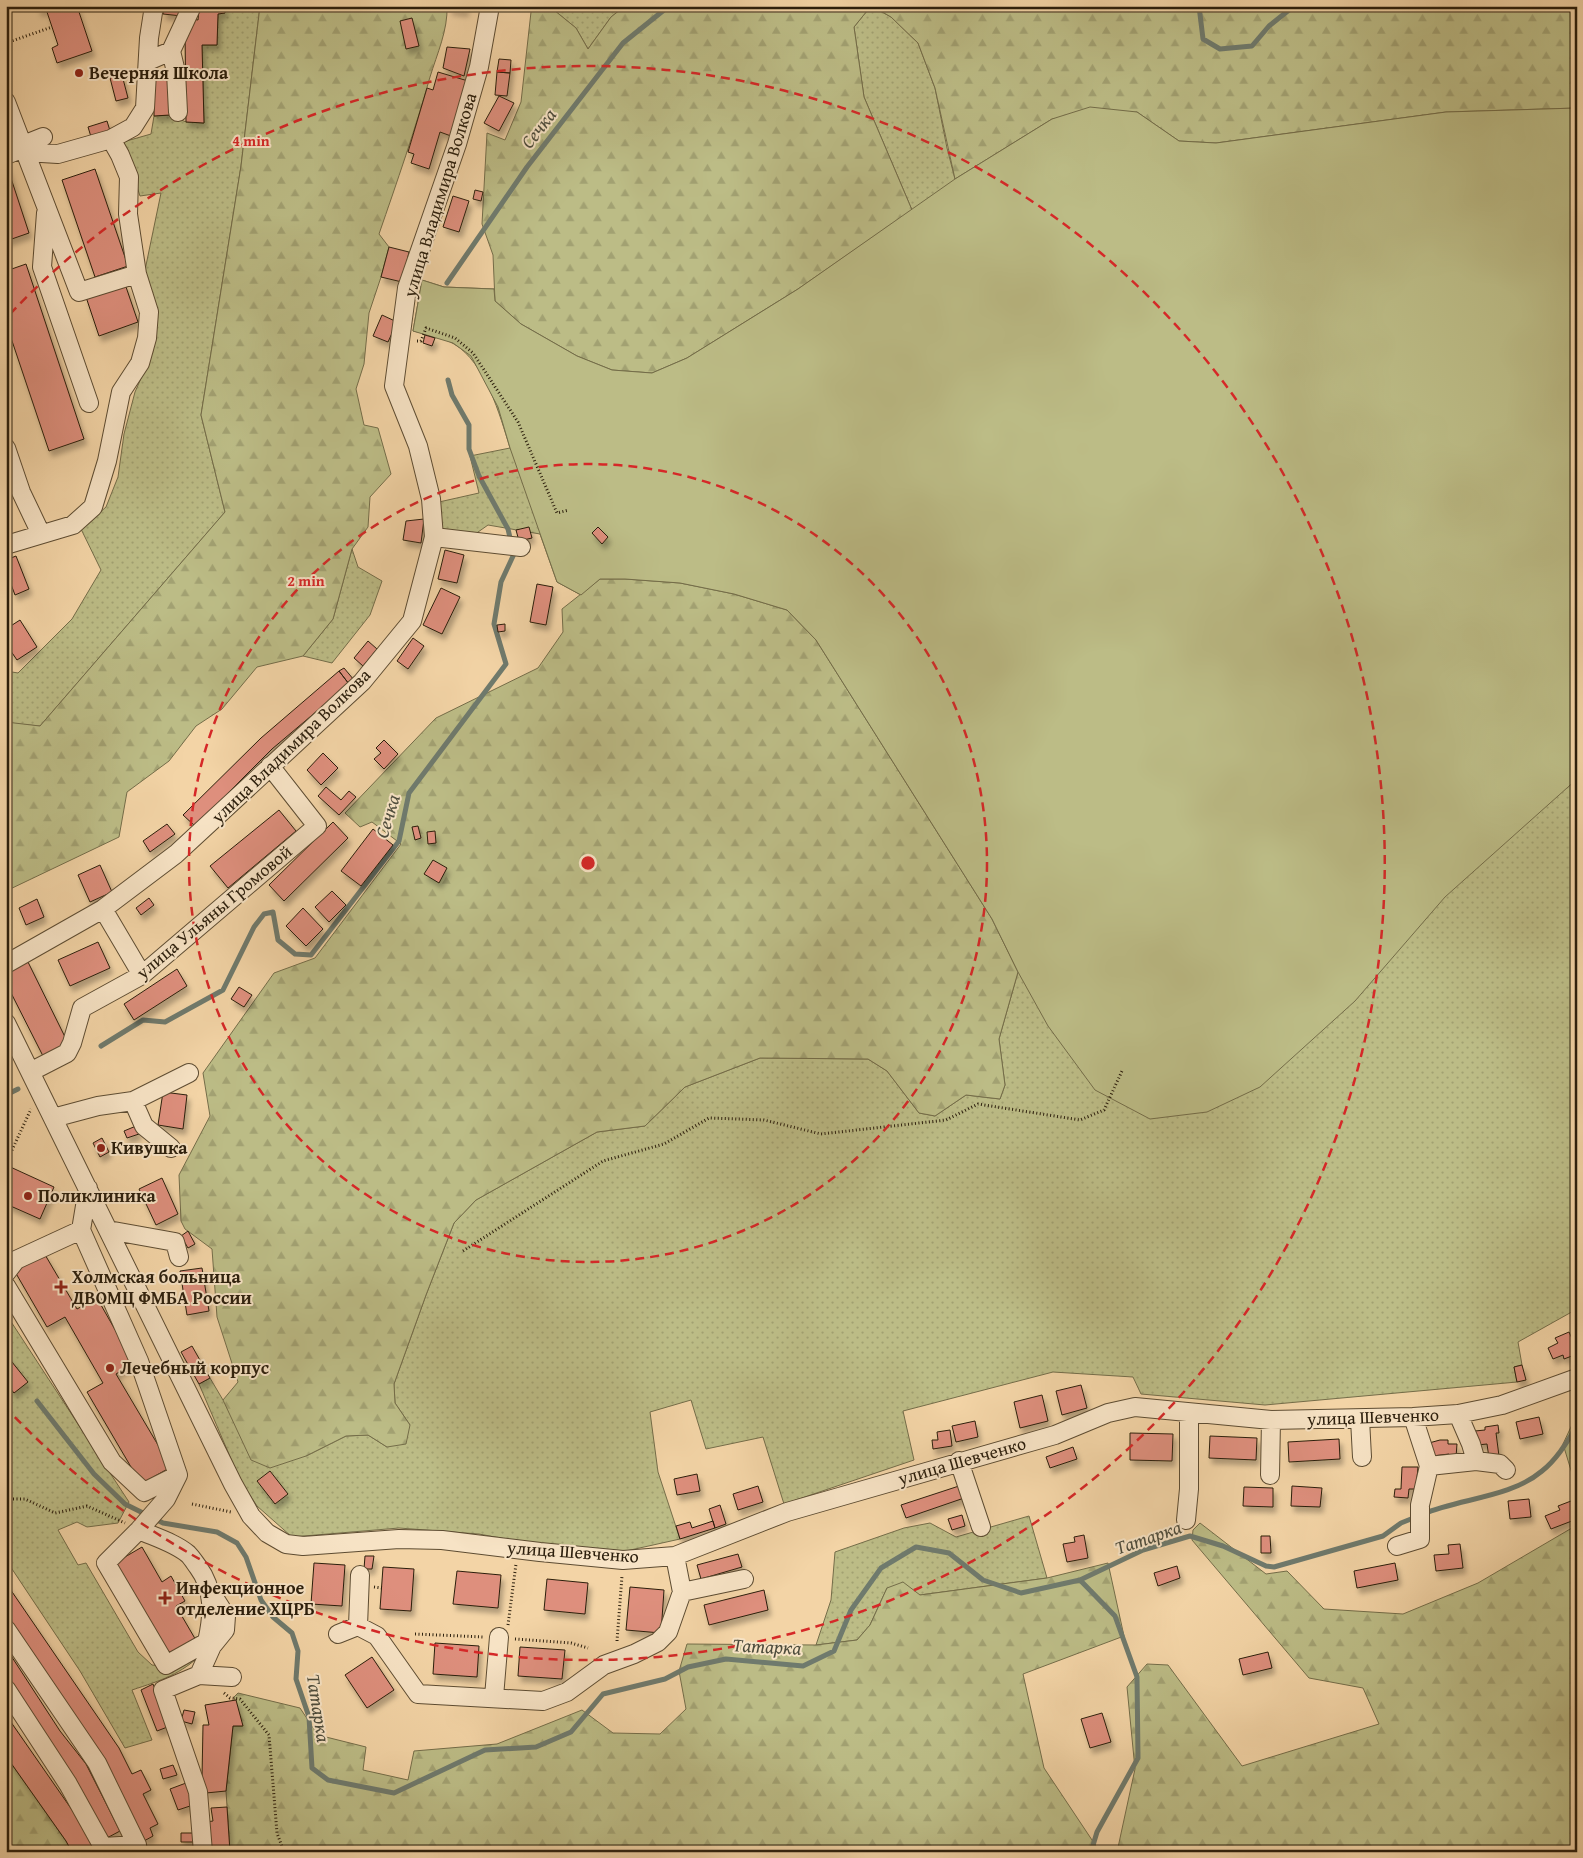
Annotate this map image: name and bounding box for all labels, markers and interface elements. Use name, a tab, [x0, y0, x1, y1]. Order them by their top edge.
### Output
place label: Вечерняя Школа	[89, 59, 229, 86]
marker: Вечерняя Школа	[73, 67, 85, 79]
street label: улица Владимира Волкова	[395, 89, 484, 301]
water label: Сечка	[513, 102, 563, 154]
text: 4 min	[232, 130, 270, 151]
text: 2 min	[287, 570, 325, 591]
street label: улица Владимира Волкова	[204, 662, 377, 830]
water label: Сечка	[367, 790, 407, 841]
street label: улица Ульяны Громовой	[129, 838, 298, 986]
centre of rings	[579, 854, 597, 872]
place label: Кивушка	[111, 1134, 188, 1161]
marker: Кивушка	[95, 1142, 107, 1154]
place label: Поликлиника	[38, 1182, 156, 1209]
marker: Поликлиника	[22, 1190, 34, 1202]
place label: Холмская больница ДВОМЦ ФМБА России	[71, 1263, 252, 1311]
marker: Холмская больница ДВОМЦ ФМБА России	[54, 1280, 68, 1294]
place label: Лечебный корпус	[120, 1354, 269, 1381]
marker: Лечебный корпус	[104, 1362, 116, 1374]
street label: улица Шевченко	[1306, 1401, 1439, 1432]
street label: улица Шевченко	[894, 1429, 1029, 1492]
water label: Татарка	[1111, 1512, 1185, 1561]
street label: улица Шевченко	[505, 1533, 640, 1570]
place label: Инфекционное отделение ХЦРБ	[176, 1574, 315, 1622]
marker: Инфекционное отделение ХЦРБ	[158, 1591, 172, 1605]
water label: Татарка	[732, 1630, 802, 1662]
water label: Татарка	[300, 1672, 338, 1744]

